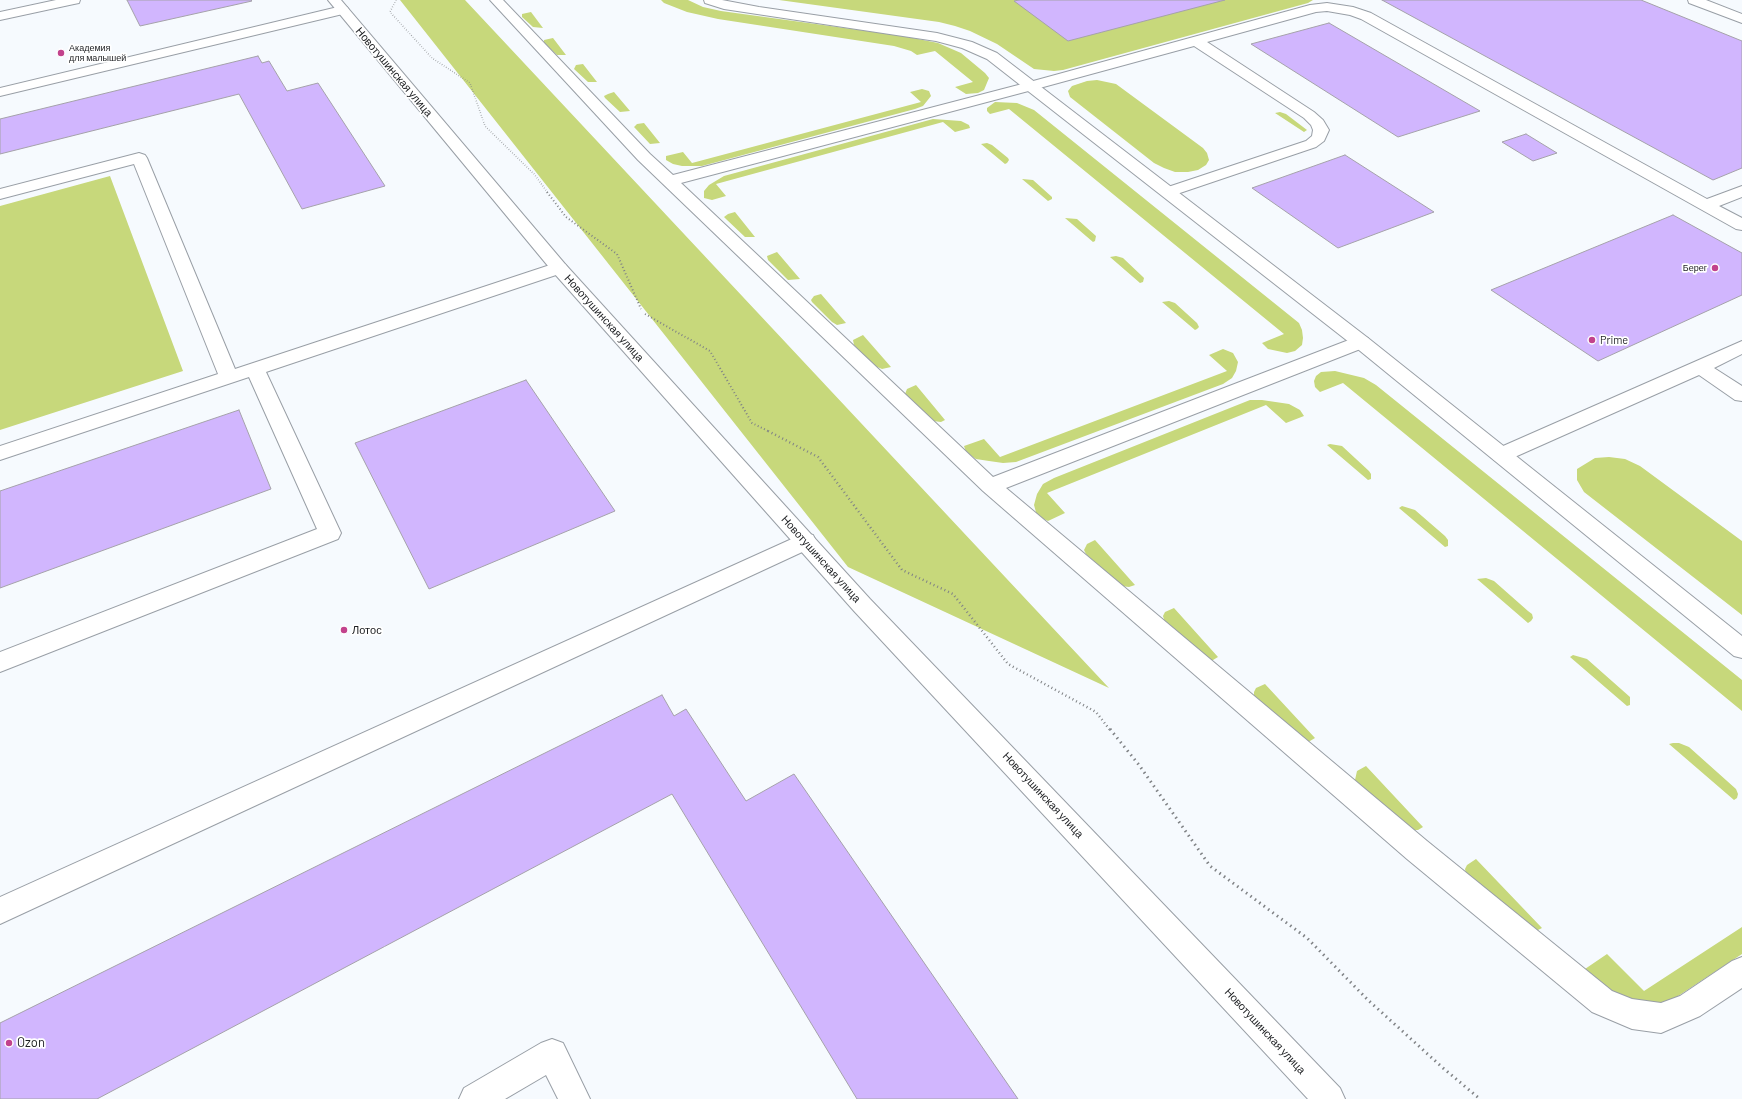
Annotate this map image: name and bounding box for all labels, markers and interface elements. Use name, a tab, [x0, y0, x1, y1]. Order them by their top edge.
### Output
street label: Новотушинская улица	[353, 25, 435, 119]
place label: Академия для малышей	[69, 43, 126, 64]
marker: Академия для малышей	[56, 48, 66, 58]
place label: Берег	[1683, 263, 1707, 273]
marker: Берег	[1710, 263, 1720, 273]
street label: Новотушинская улица	[561, 272, 647, 364]
place label: Prime	[1600, 333, 1628, 347]
marker: Prime	[1587, 335, 1597, 345]
street label: Новотушинская улица	[778, 513, 864, 605]
place label: Лотос	[352, 623, 382, 637]
marker: Лотос	[339, 625, 349, 635]
street label: Новотушинская улица	[1000, 749, 1086, 841]
street label: Новотушинская улица	[1222, 985, 1308, 1077]
place label: Ozon	[17, 1035, 45, 1051]
marker: Ozon	[4, 1038, 14, 1048]

